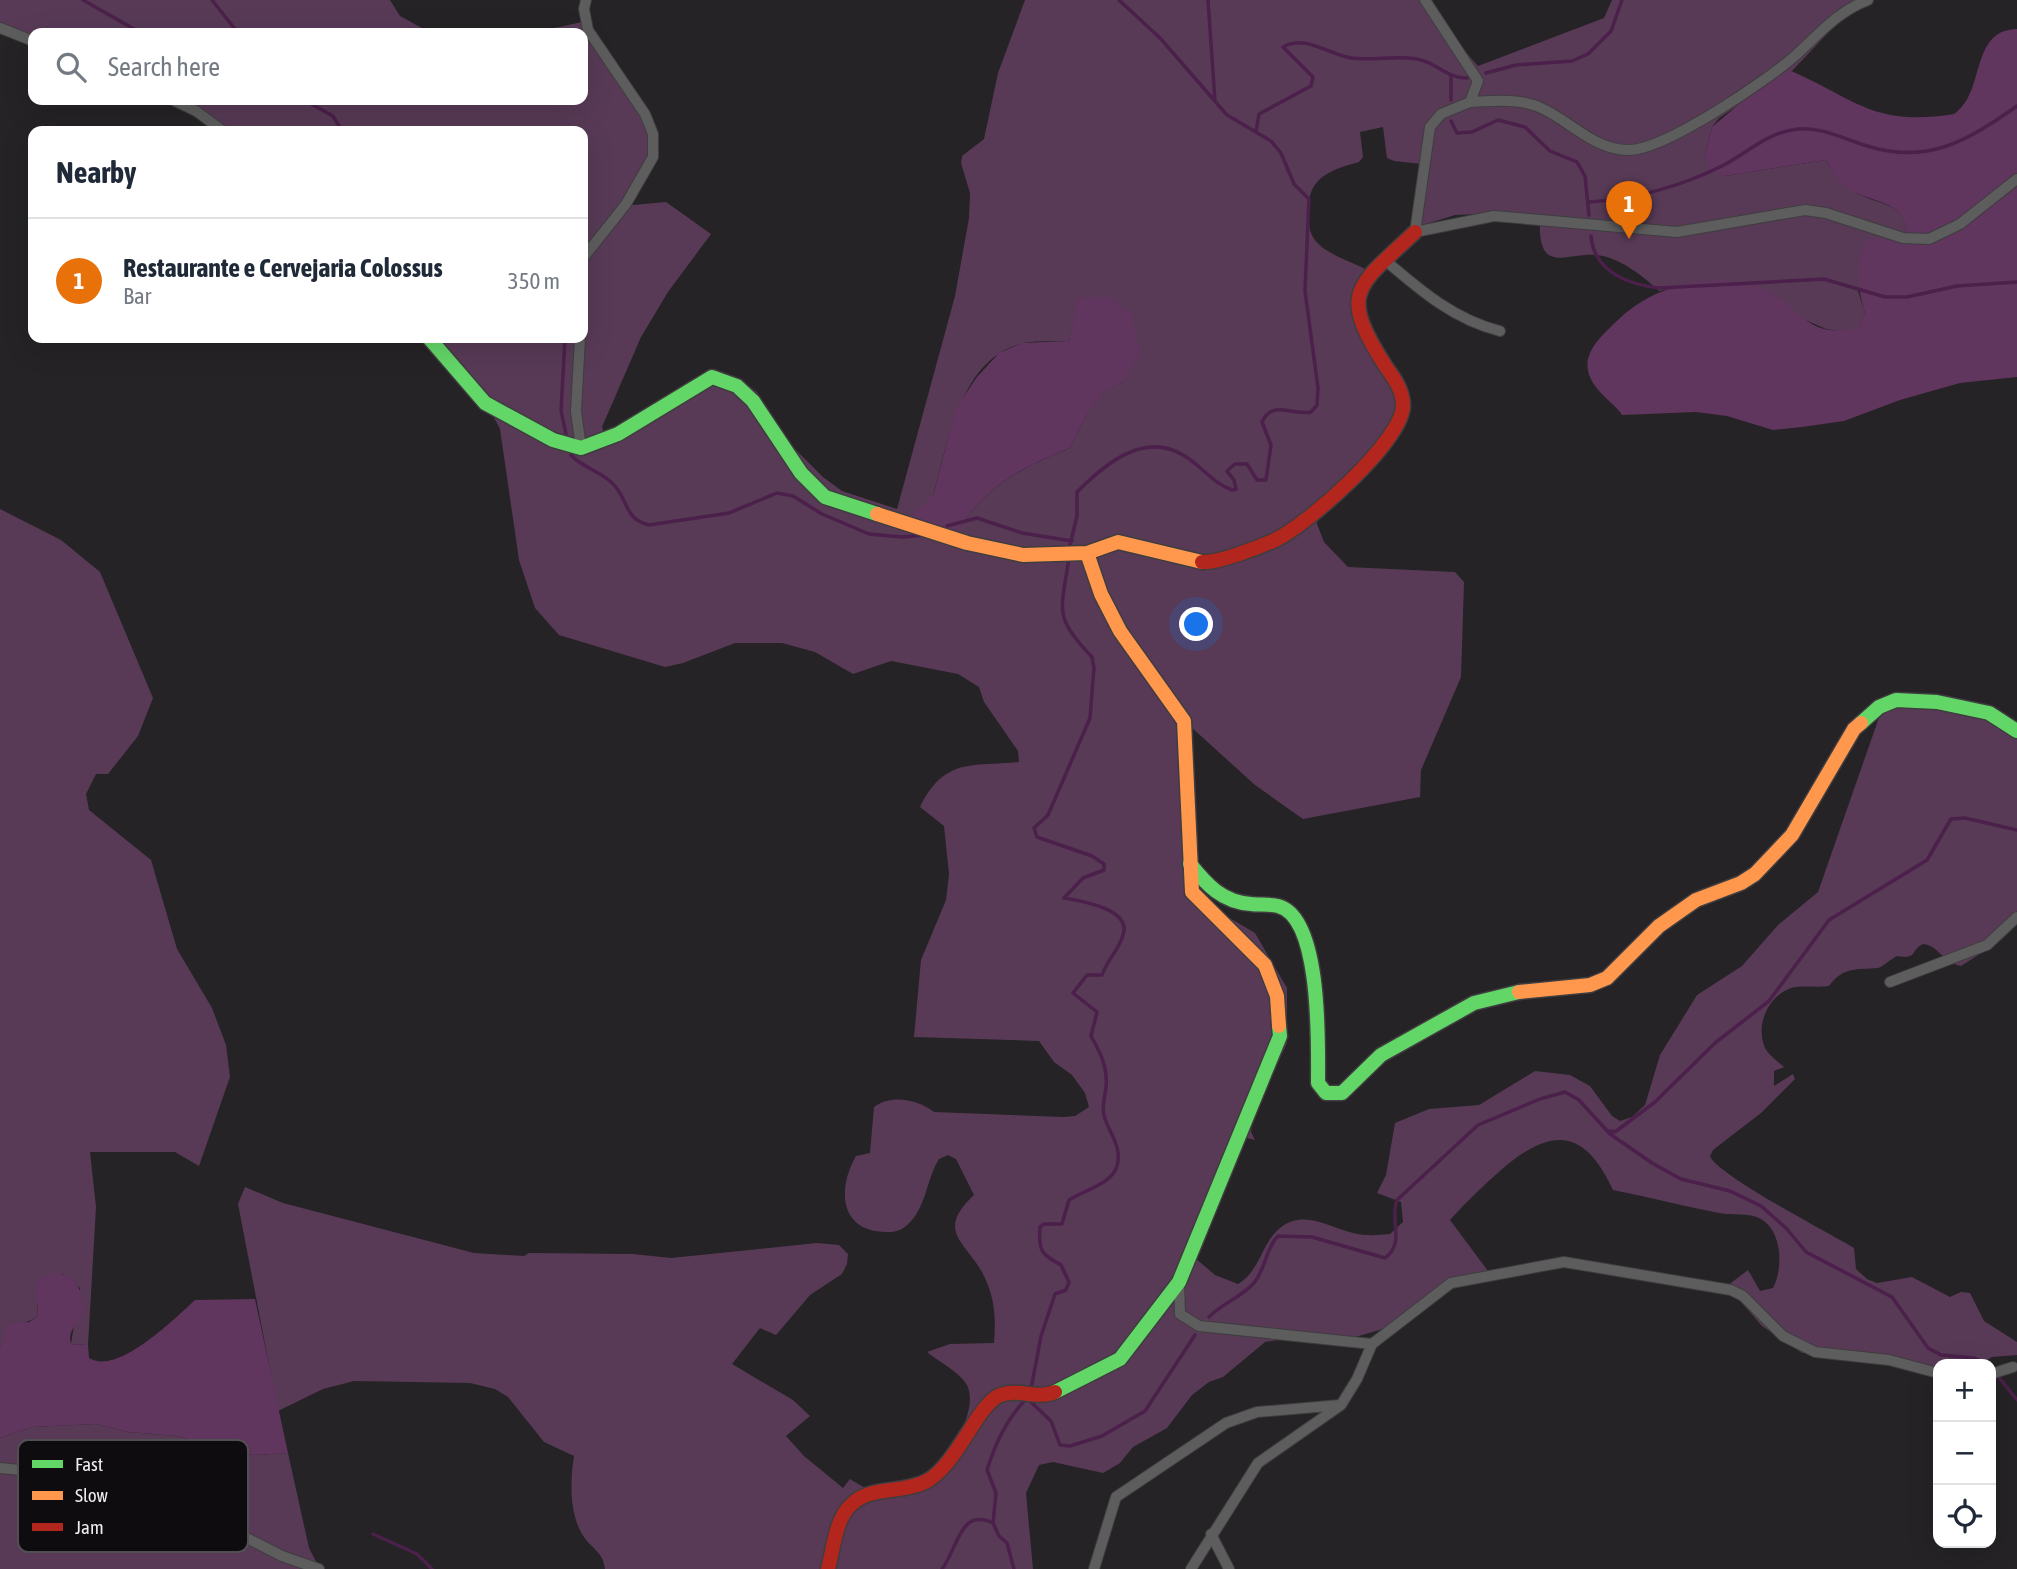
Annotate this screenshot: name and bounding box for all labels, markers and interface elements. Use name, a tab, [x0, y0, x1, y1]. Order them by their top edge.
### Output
search box	[28, 28, 588, 105]
icon: search	[52, 48, 90, 86]
text: Search here	[108, 52, 220, 82]
text: Nearby	[56, 155, 136, 189]
pin: 1	[1606, 181, 1652, 239]
text: Restaurante e Cervejaria Colossus	[123, 253, 443, 283]
text: 1	[74, 268, 84, 294]
text: 350 m	[508, 268, 560, 294]
text: Bar	[123, 283, 151, 309]
your location	[1179, 607, 1213, 641]
map controls	[1933, 1359, 1996, 1548]
button: +	[1933, 1359, 1996, 1422]
button: −	[1933, 1422, 1996, 1485]
legend	[18, 1440, 248, 1552]
text: Fast	[75, 1453, 103, 1475]
text: Slow	[75, 1484, 109, 1506]
button: locate	[1933, 1485, 1996, 1548]
text: Jam	[75, 1516, 104, 1538]

